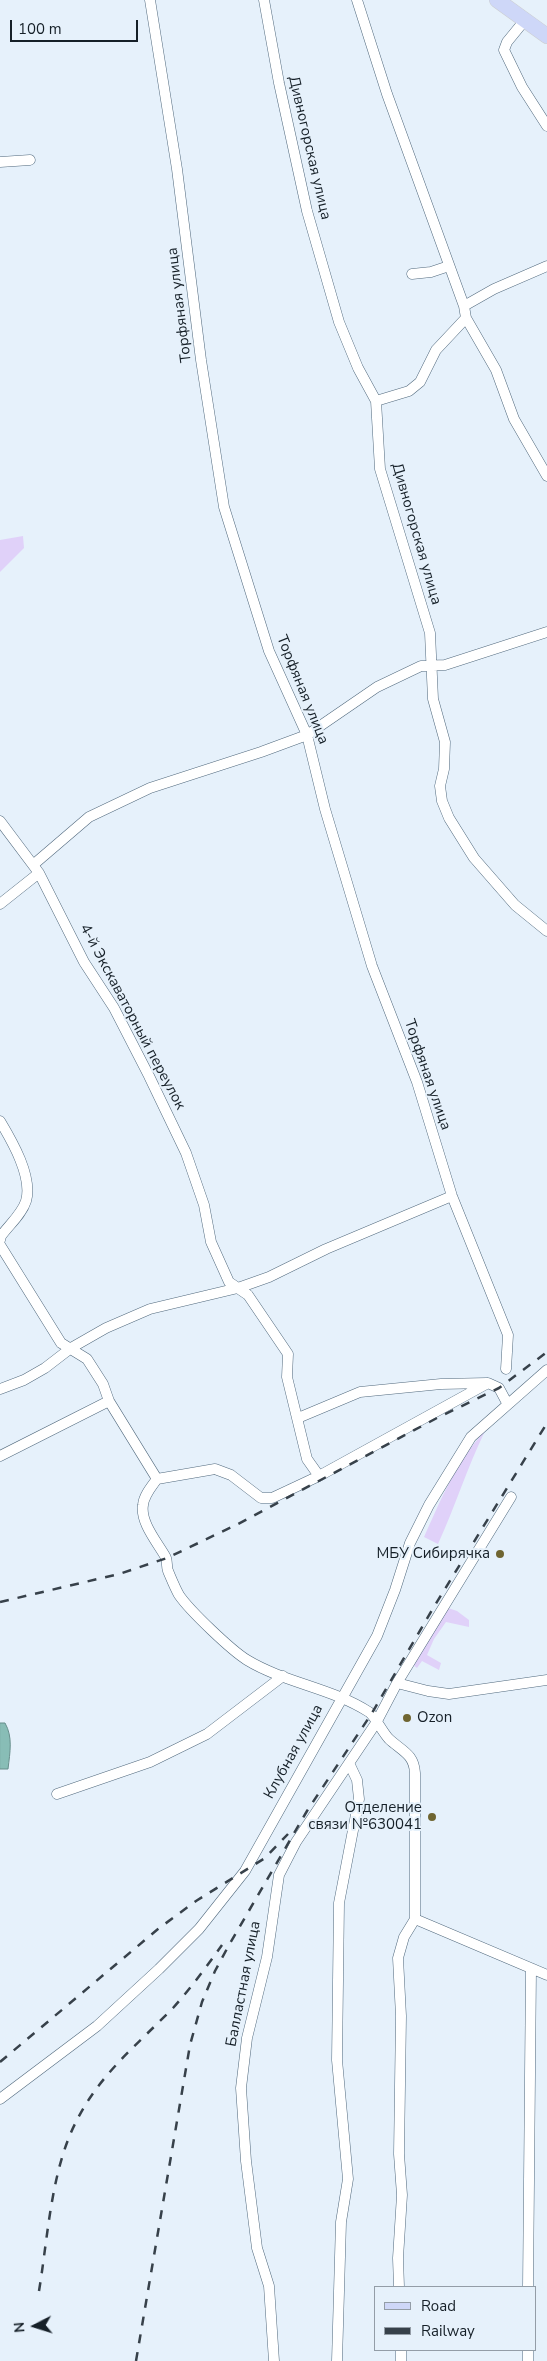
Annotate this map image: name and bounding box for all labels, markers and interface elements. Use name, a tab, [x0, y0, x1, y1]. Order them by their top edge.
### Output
scale bar	[12, 10, 140, 42]
text: 100 m	[18, 19, 62, 39]
street label: Дивногорская улица	[284, 75, 334, 221]
street label: Торфяная улица	[164, 246, 196, 364]
street label: Дивногорская улица	[387, 461, 445, 607]
street label: Торфяная улица	[272, 633, 332, 747]
street label: 4-й Экскаваторный переулок	[75, 921, 189, 1113]
street label: Торфяная улица	[400, 1017, 454, 1133]
place label: МБУ Сибирячка	[376, 1545, 490, 1563]
marker: МБУ Сибирячка	[494, 1548, 506, 1560]
street label: Клубная улица	[261, 1702, 327, 1802]
place label: Ozon	[417, 1709, 452, 1727]
marker: Ozon	[401, 1712, 413, 1724]
place label: Отделение связи №630041	[308, 1799, 422, 1834]
marker: Отделение связи №630041	[426, 1811, 438, 1823]
street label: Балластная улица	[223, 1920, 265, 2048]
legend	[374, 2286, 537, 2351]
text: Road	[421, 2296, 456, 2316]
north arrow	[10, 2301, 60, 2351]
text: N	[10, 2321, 29, 2333]
text: Railway	[421, 2321, 475, 2341]

